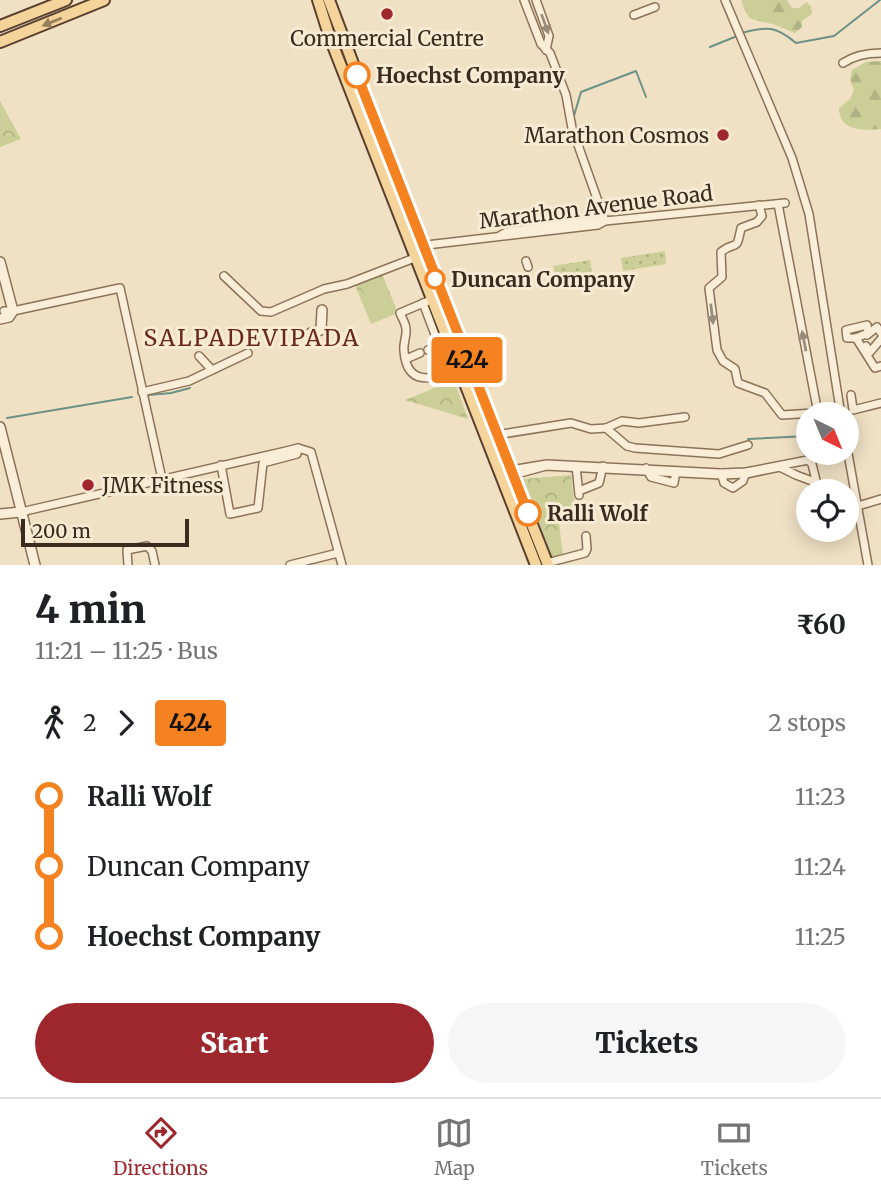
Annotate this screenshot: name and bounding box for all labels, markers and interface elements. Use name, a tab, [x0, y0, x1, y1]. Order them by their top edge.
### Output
marker: Commercial Centre	[379, 6, 395, 22]
one-way arrow	[540, 14, 551, 35]
one-way arrow	[42, 16, 63, 27]
place label: Commercial Centre	[290, 25, 484, 52]
marker: Hoechst Company	[344, 62, 370, 88]
place label: Hoechst Company	[376, 62, 565, 89]
place label: Marathon Cosmos	[524, 122, 709, 149]
marker: Marathon Cosmos	[715, 127, 731, 143]
street label: Marathon Avenue Road	[478, 179, 715, 235]
place label: Duncan Company	[451, 266, 635, 293]
marker: Duncan Company	[425, 269, 445, 289]
one-way arrow	[706, 303, 717, 325]
district label: SALPADEVIPADA	[144, 323, 360, 352]
one-way arrow	[798, 330, 809, 352]
line badge: 424	[427, 337, 507, 383]
text: 424	[445, 344, 489, 375]
north arrow	[796, 402, 859, 466]
map controls	[796, 402, 859, 542]
place label: JMK Fitness	[101, 472, 224, 499]
marker: JMK Fitness	[80, 477, 96, 493]
button: locate	[796, 479, 859, 542]
marker: Ralli Wolf	[515, 500, 541, 526]
place label: Ralli Wolf	[547, 500, 649, 527]
scale bar	[21, 516, 189, 548]
text: 200 m	[32, 519, 91, 543]
text: 4 min	[35, 586, 146, 633]
text: ₹60	[796, 608, 846, 641]
text: 11:21 – 11:25 · Bus	[35, 636, 218, 665]
icon: walk	[35, 704, 73, 742]
icon: forward	[107, 704, 145, 742]
text: 424	[169, 707, 212, 738]
text: 2	[83, 708, 97, 737]
text: 2 stops	[768, 708, 846, 737]
text: Ralli Wolf	[87, 780, 212, 813]
text: 11:23	[795, 782, 846, 811]
text: Duncan Company	[87, 850, 310, 883]
text: 11:24	[794, 852, 846, 881]
text: Hoechst Company	[87, 920, 320, 953]
text: 11:25	[795, 922, 846, 951]
button: Start	[35, 1003, 434, 1083]
button: Tickets	[448, 1003, 846, 1083]
tab: Directions	[113, 1114, 208, 1180]
tab: Map	[434, 1114, 475, 1180]
tab: Tickets	[701, 1114, 768, 1180]

